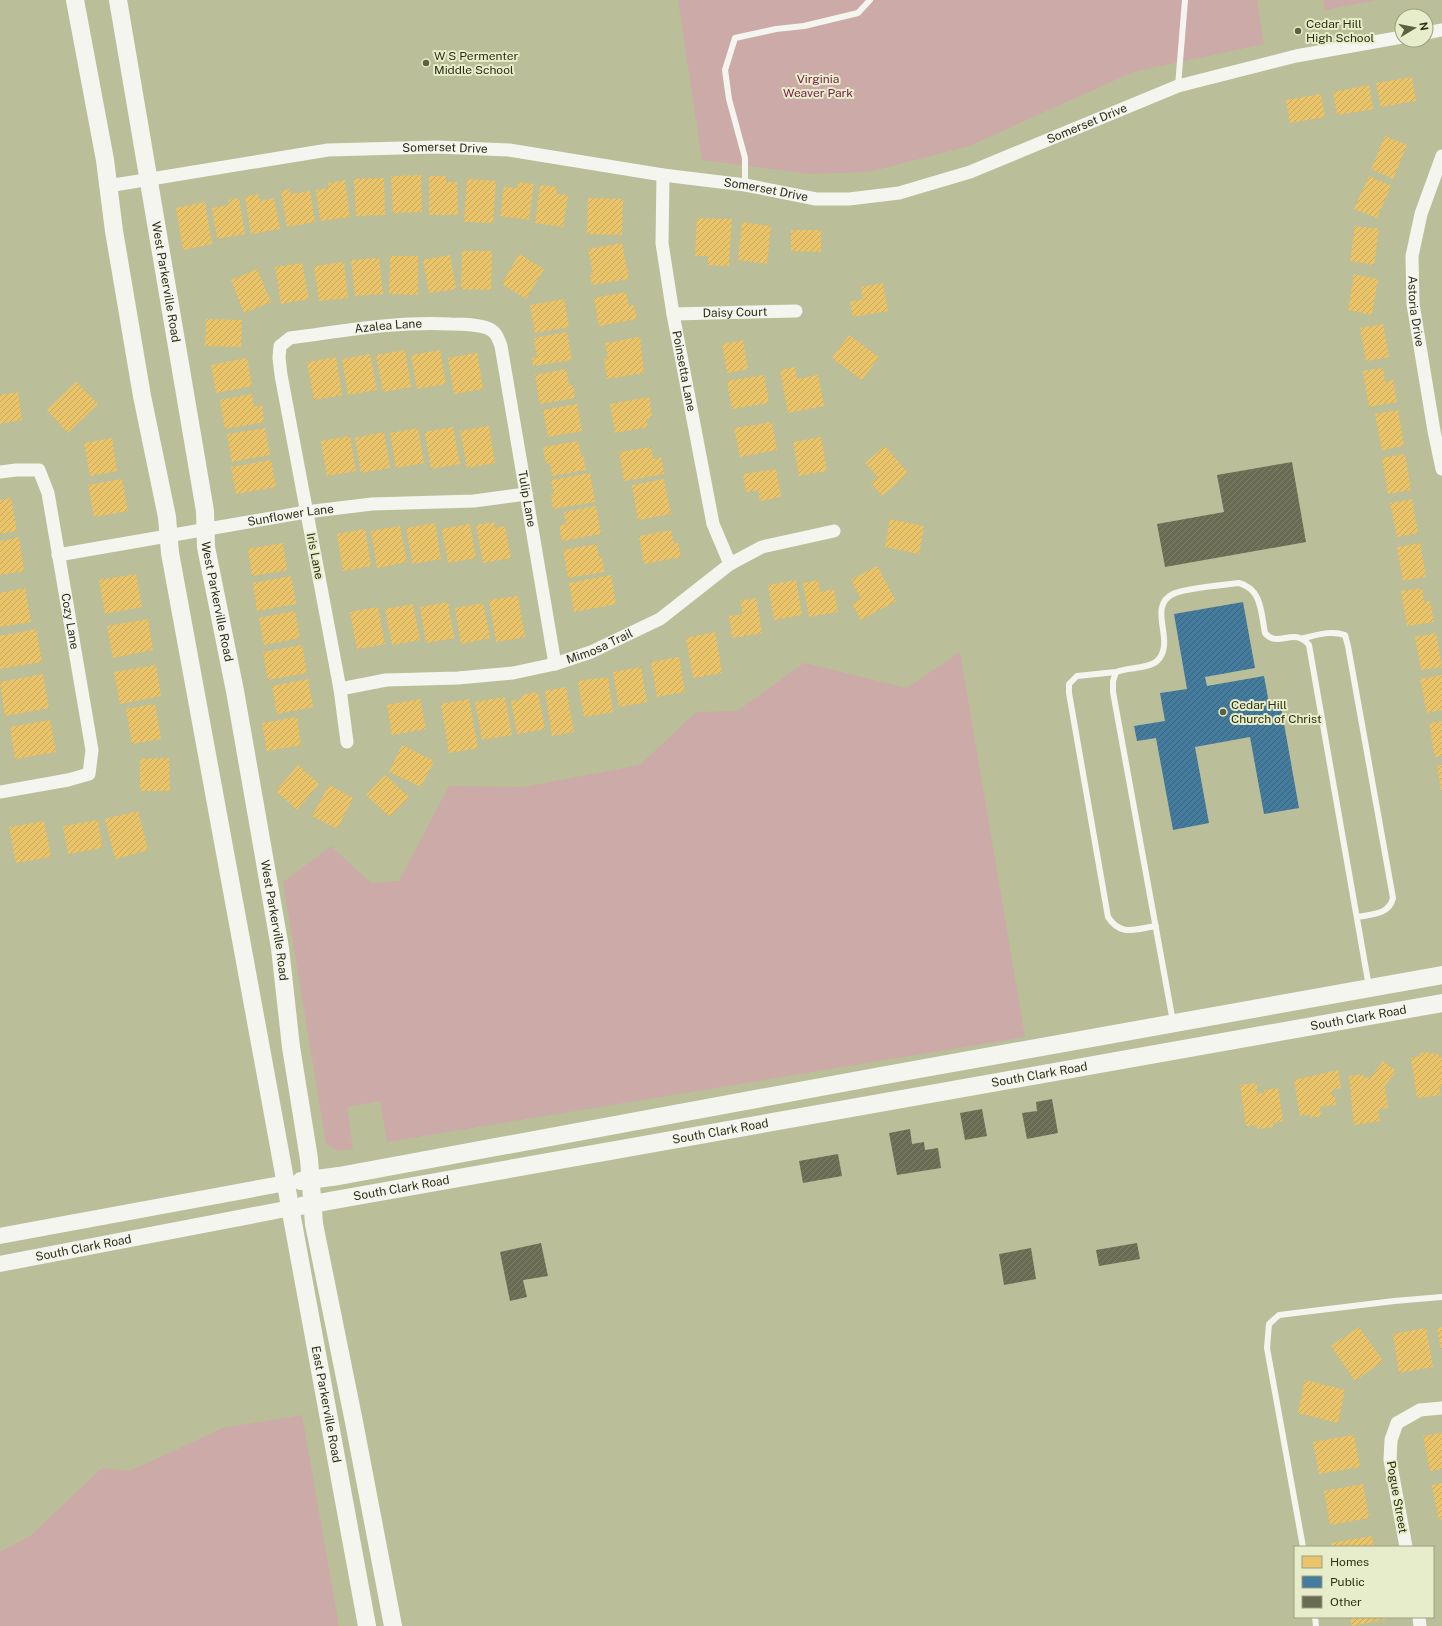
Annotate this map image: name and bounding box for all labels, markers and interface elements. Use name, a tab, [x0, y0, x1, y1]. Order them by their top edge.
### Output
north arrow	[1394, 8, 1434, 48]
place label: Cedar Hill High School	[1306, 17, 1374, 45]
text: N	[1417, 21, 1431, 32]
marker: Cedar Hill High School	[1293, 26, 1303, 36]
place label: W S Permenter Middle School	[434, 49, 518, 77]
marker: W S Permenter Middle School	[421, 58, 431, 68]
park label: Virginia Weaver Park	[783, 72, 853, 100]
street label: Somerset Drive	[1045, 101, 1129, 146]
street label: Somerset Drive	[402, 140, 488, 156]
street label: Somerset Drive	[723, 175, 810, 204]
street label: West Parkerville Road	[149, 221, 183, 343]
street label: Astoria Drive	[1405, 275, 1427, 348]
street label: Daisy Court	[703, 305, 768, 320]
street label: Azalea Lane	[354, 317, 422, 336]
street label: Poinsetta Lane	[669, 329, 698, 413]
street label: Tulip Lane	[515, 469, 539, 528]
street label: Sunflower Lane	[246, 502, 335, 529]
street label: Iris Lane	[304, 532, 326, 581]
street label: West Parkerville Road	[199, 541, 236, 663]
street label: Cozy Lane	[58, 592, 82, 651]
street label: Mimosa Trail	[565, 626, 635, 667]
place label: Cedar Hill Church of Christ	[1231, 698, 1322, 726]
marker: Cedar Hill Church of Christ	[1218, 707, 1228, 717]
street label: West Parkerville Road	[258, 859, 291, 982]
street label: South Clark Road	[1309, 1002, 1408, 1033]
street label: South Clark Road	[990, 1059, 1089, 1090]
street label: South Clark Road	[671, 1116, 770, 1147]
street label: South Clark Road	[352, 1173, 451, 1204]
street label: South Clark Road	[34, 1232, 133, 1264]
street label: East Parkerville Road	[309, 1345, 344, 1464]
street label: Pogue Street	[1384, 1460, 1410, 1535]
legend	[1294, 1546, 1434, 1618]
text: Homes	[1330, 1555, 1369, 1569]
text: Public	[1330, 1575, 1365, 1589]
text: Other	[1330, 1595, 1362, 1609]

